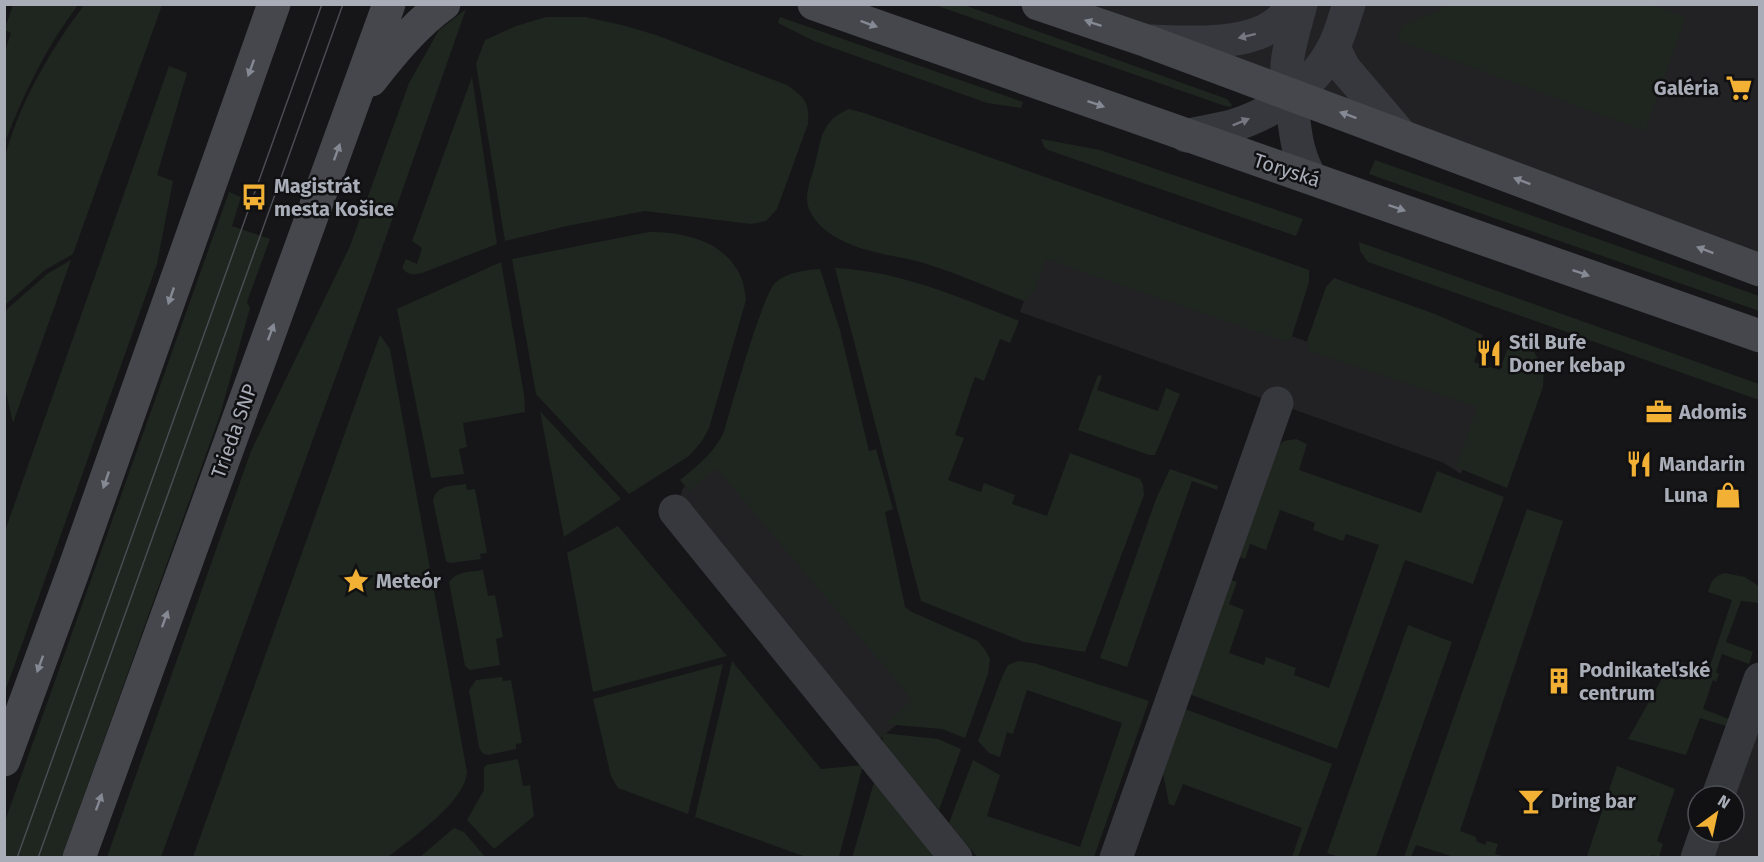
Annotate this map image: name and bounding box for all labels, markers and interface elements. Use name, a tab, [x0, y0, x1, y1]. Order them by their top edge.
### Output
one-way arrow	[1084, 18, 1102, 27]
one-way arrow	[861, 20, 879, 30]
one-way arrow	[1237, 31, 1256, 41]
one-way arrow	[246, 60, 256, 78]
supermarket icon: Galéria	[1724, 73, 1754, 103]
place label: Galéria	[1654, 76, 1719, 100]
one-way arrow	[1087, 100, 1105, 110]
one-way arrow	[1338, 110, 1356, 120]
one-way arrow	[1233, 117, 1251, 127]
one-way arrow	[332, 143, 342, 161]
street label: Toryská	[1251, 148, 1323, 192]
place label: Magistrát mesta Košice	[274, 174, 394, 221]
one-way arrow	[1513, 176, 1531, 186]
bus stop icon: Magistrát mesta Košice	[239, 182, 269, 212]
one-way arrow	[1388, 203, 1406, 213]
one-way arrow	[1696, 245, 1714, 254]
one-way arrow	[1572, 268, 1590, 278]
one-way arrow	[165, 287, 175, 305]
one-way arrow	[266, 323, 276, 341]
place label: Stil Bufe Doner kebap	[1509, 330, 1626, 377]
restaurant icon: Stil Bufe Doner kebap	[1474, 338, 1504, 368]
street label: Trieda SNP	[206, 381, 262, 481]
office icon: Adomis	[1644, 397, 1674, 427]
place label: Adomis	[1678, 400, 1747, 424]
restaurant icon: Mandarin	[1624, 449, 1654, 479]
place label: Mandarin	[1659, 452, 1745, 476]
one-way arrow	[100, 471, 110, 489]
shop icon: Luna	[1713, 480, 1743, 510]
place label: Luna	[1664, 483, 1708, 507]
place icon: Meteór	[341, 566, 371, 596]
place label: Meteór	[376, 569, 442, 593]
one-way arrow	[161, 610, 171, 628]
one-way arrow	[35, 655, 45, 673]
place label: Podnikateľské centrum	[1579, 658, 1710, 705]
building icon: Podnikateľské centrum	[1544, 666, 1574, 696]
north arrow	[1686, 784, 1746, 844]
bar icon: Dring bar	[1516, 786, 1546, 816]
place label: Dring bar	[1551, 789, 1637, 813]
text: N	[1714, 791, 1734, 813]
one-way arrow	[95, 793, 105, 811]

